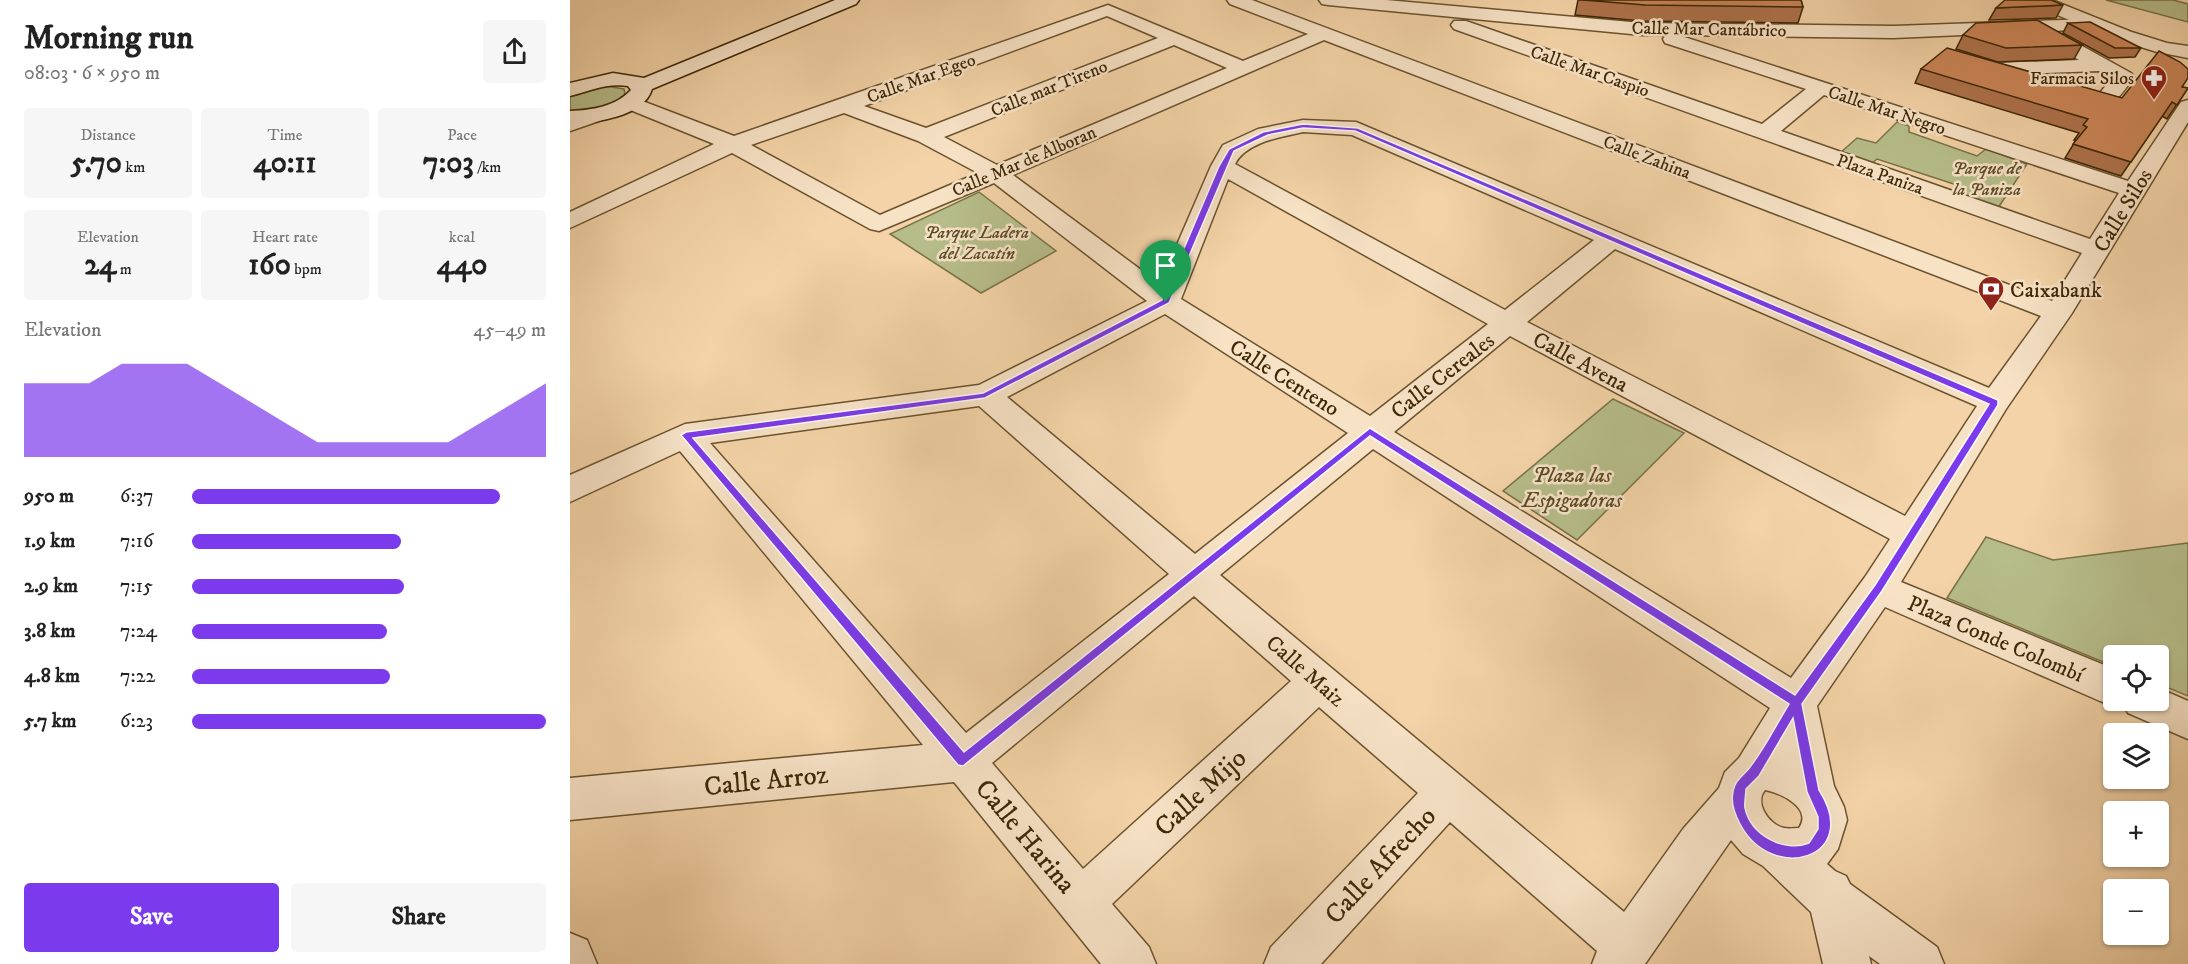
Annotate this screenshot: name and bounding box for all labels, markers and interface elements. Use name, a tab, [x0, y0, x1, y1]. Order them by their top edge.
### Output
text: Morning run	[24, 18, 193, 59]
street label: Calle Mar Cantábrico	[1631, 18, 1787, 42]
button: share	[483, 20, 546, 83]
street label: Calle Mar Caspio	[1527, 41, 1652, 103]
street label: Calle Mar Egeo	[864, 49, 979, 109]
street label: Calle mar Tireno	[988, 55, 1111, 122]
text: 08:03 · 6 × 950 m	[24, 61, 160, 86]
pharmacy icon: Farmacia Silos	[2139, 63, 2169, 101]
place label: Farmacia Silos	[2030, 68, 2134, 90]
street label: Calle Mar Negro	[1825, 82, 1949, 140]
street label: Calle Mar de Alboran	[949, 121, 1100, 202]
text: Distance	[80, 125, 136, 145]
text: Time	[268, 125, 302, 145]
text: Pace	[447, 125, 477, 145]
street label: Calle Zahina	[1600, 131, 1694, 185]
text: 5.70	[71, 145, 122, 182]
text: 40:11	[253, 145, 317, 182]
text: 7:03	[423, 145, 474, 182]
street label: Plaza Paniza	[1833, 150, 1926, 200]
text: km	[122, 157, 145, 177]
text: /km	[474, 157, 501, 177]
park label: Parque de la Paniza	[1952, 158, 2022, 201]
street label: Calle Silos	[2088, 164, 2159, 257]
park label: Parque Ladera del Zacatín	[925, 222, 1029, 265]
text: Elevation	[77, 227, 139, 247]
text: Heart rate	[252, 227, 318, 247]
text: kcal	[449, 227, 475, 247]
pin	[1140, 240, 1191, 302]
text: 24	[84, 247, 116, 284]
text: 160	[248, 247, 291, 284]
text: 440	[437, 247, 487, 284]
icon: arrive	[1149, 249, 1182, 282]
text: m	[116, 259, 132, 279]
text: bpm	[291, 259, 322, 279]
bank icon: Caixabank	[1976, 274, 2006, 312]
place label: Caixabank	[2010, 277, 2102, 304]
text: Elevation	[24, 318, 101, 343]
text: 45–49 m	[473, 318, 546, 343]
street label: Calle Avena	[1528, 326, 1633, 399]
street label: Calle Cereales	[1386, 327, 1500, 425]
street label: Calle Centeno	[1224, 334, 1344, 423]
park label: Plaza las Espigadoras	[1520, 462, 1623, 514]
text: 950 m	[24, 484, 74, 509]
text: 6:37	[120, 484, 154, 509]
text: 1.9 km	[24, 529, 75, 554]
text: 7:16	[120, 529, 153, 554]
text: 2.9 km	[24, 574, 78, 599]
text: 7:15	[120, 574, 153, 599]
street label: Plaza Conde Colombí	[1903, 590, 2089, 689]
text: 3.8 km	[24, 619, 75, 644]
text: 7:24	[120, 619, 157, 644]
street label: Calle Maiz	[1260, 630, 1350, 713]
map controls	[2103, 645, 2169, 945]
button: locate	[2103, 645, 2169, 711]
text: 4.8 km	[24, 664, 80, 689]
text: 7:22	[120, 664, 155, 689]
text: 5.7 km	[24, 709, 77, 734]
text: 6:23	[120, 709, 153, 734]
button: layers	[2103, 723, 2169, 789]
street label: Calle Mijo	[1147, 741, 1254, 844]
street label: Calle Arroz	[702, 758, 830, 804]
street label: Calle Harina	[967, 772, 1083, 901]
street label: Calle Afrecho	[1318, 800, 1444, 932]
button: +	[2103, 801, 2169, 867]
button: −	[2103, 879, 2169, 945]
button: Save	[24, 883, 279, 952]
button: Share	[291, 883, 546, 952]

